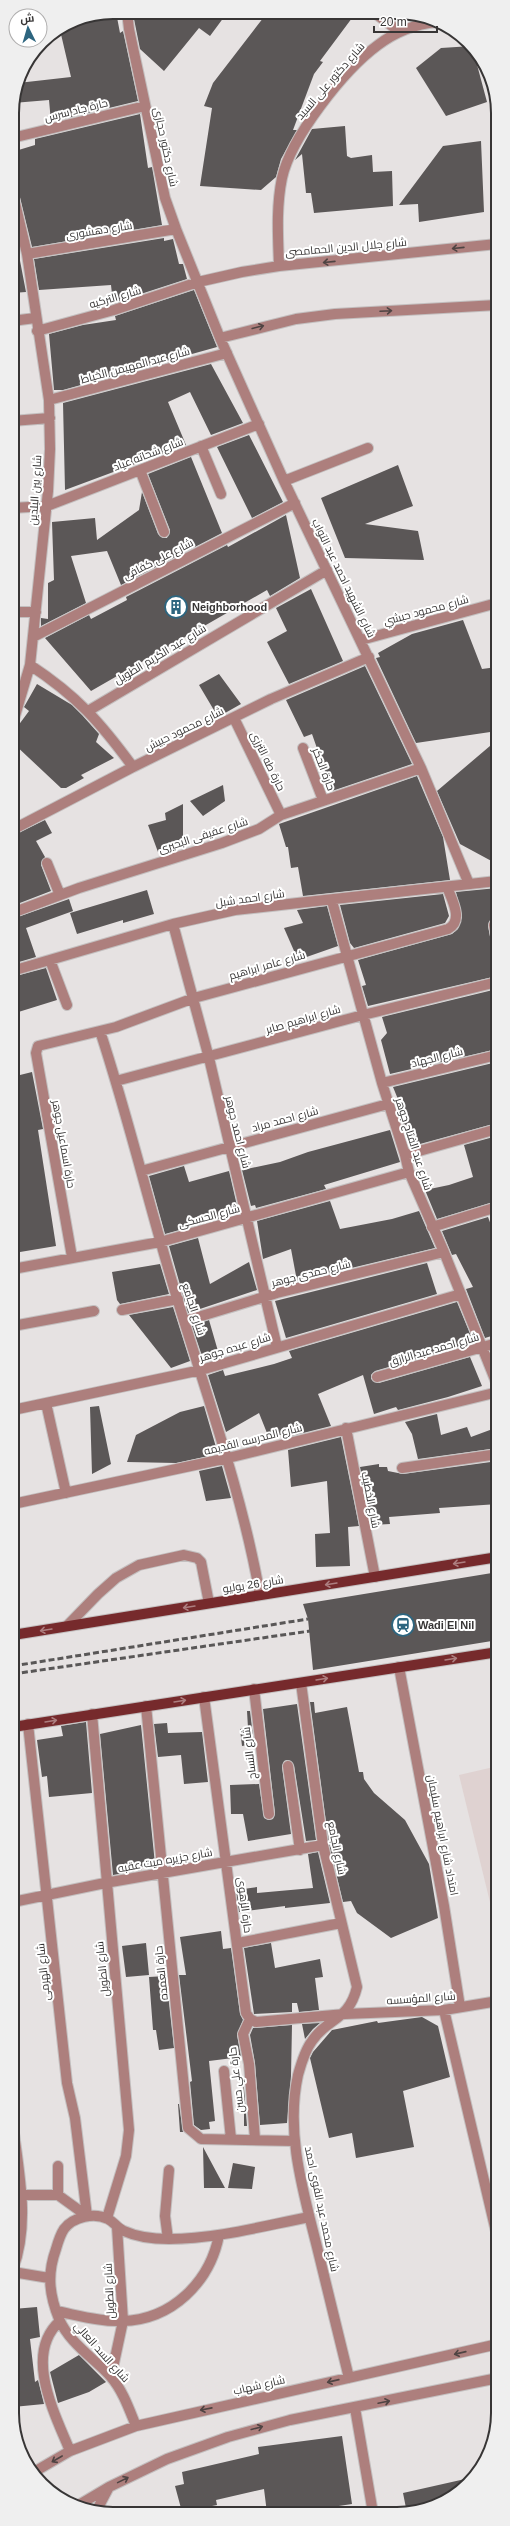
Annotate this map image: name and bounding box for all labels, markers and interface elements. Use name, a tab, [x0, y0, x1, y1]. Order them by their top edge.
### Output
north arrow	[8, 8, 48, 48]
scale bar	[374, 8, 437, 34]
text: ش	[20, 11, 35, 26]
text: 20 m	[380, 15, 407, 29]
street label: شارع دكتور على السيد	[293, 40, 368, 123]
street label: حارة جاد سرس	[43, 96, 109, 125]
street label: شارع دكتور حجازى	[150, 106, 180, 188]
street label: شارع دهشورى	[65, 219, 133, 243]
street label: شارع جلال الدين الحمامصى	[285, 236, 407, 260]
one-way arrow	[452, 245, 465, 252]
one-way arrow	[323, 258, 336, 266]
street label: شارع التركيه	[88, 284, 143, 312]
one-way arrow	[379, 307, 392, 314]
one-way arrow	[251, 323, 264, 330]
street label: شارع عبد المهيمن الخياط	[79, 345, 191, 387]
street label: شارع شحاته عياد	[111, 435, 185, 475]
street label: شارع بين البلدين	[27, 454, 45, 526]
street label: شارع الشهيد احمد عبد التواب	[308, 517, 378, 640]
street label: شارع على كفافى	[121, 536, 196, 584]
street label: شارع محمود حبشي	[382, 593, 470, 629]
building icon: Neighborhood	[163, 594, 189, 620]
place label: Neighborhood	[192, 601, 267, 613]
street label: شارع عبد الكريم الطويل	[112, 622, 209, 688]
street label: شارع محمود حبيش	[142, 705, 226, 755]
street label: حارة طه الترزى	[248, 729, 288, 793]
street label: حارة الحكر	[309, 745, 338, 792]
street label: شارع عفيفى البحيرى	[157, 815, 250, 857]
street label: شارع احمد شبل	[215, 887, 286, 911]
street label: شارع عامر ابراهيم	[227, 948, 307, 984]
street label: شارع ابراهيم صابر	[263, 1003, 342, 1038]
street label: شارع الجهاد	[410, 1045, 465, 1071]
street label: شارع احمد جوهر	[221, 1094, 253, 1170]
street label: شارع عبد الفتاح جوهر	[391, 1095, 435, 1192]
street label: حارة اسماعيل جوهر	[49, 1098, 78, 1189]
street label: شارع احمد مراد	[250, 1104, 320, 1136]
street label: شارع الحسكى	[177, 1202, 242, 1232]
street label: شارع حمدى جوهر	[269, 1257, 352, 1291]
street label: شارع الجامع	[178, 1281, 208, 1337]
street label: شارع عبده جوهر	[197, 1330, 273, 1366]
street label: شارع احمد عبد الرازق	[388, 1330, 481, 1370]
street label: شارع المدرسه القديمه	[203, 1421, 304, 1459]
street label: شارع الخطيب	[358, 1471, 382, 1530]
one-way arrow	[453, 1559, 466, 1567]
street label: شارع 26 يوليو	[222, 1573, 285, 1597]
one-way arrow	[325, 1580, 338, 1588]
one-way arrow	[182, 1603, 195, 1611]
station icon: Wadi El Nil	[390, 1612, 416, 1638]
place label: Wadi El Nil	[418, 1619, 474, 1631]
one-way arrow	[40, 1626, 53, 1634]
one-way arrow	[444, 1655, 457, 1663]
one-way arrow	[315, 1675, 328, 1683]
one-way arrow	[173, 1697, 186, 1705]
one-way arrow	[44, 1717, 57, 1725]
street label: شارع النساج	[240, 1726, 260, 1780]
street label: امتداد شارع ابراهيم سليمان	[423, 1773, 461, 1897]
street label: شارع الجامع	[324, 1820, 349, 1876]
street label: شارع جزيره ميت عقبه	[117, 1846, 214, 1876]
street label: حارة الزهوى	[235, 1876, 254, 1934]
street label: شارع الطويل	[93, 1941, 113, 1997]
street label: شارع الهرمى	[34, 1942, 54, 2001]
street label: حارة العمده	[152, 1945, 171, 2001]
street label: شارع المؤسسه	[386, 1990, 456, 2008]
street label: حارة علي حسن	[226, 2046, 249, 2113]
street label: شارع محمد عبد القوى احمد	[301, 2145, 341, 2273]
street label: شارع الطويل	[102, 2263, 118, 2319]
street label: شارع السد العالي	[70, 2320, 132, 2386]
one-way arrow	[454, 2349, 467, 2357]
street label: شارع شهاب	[232, 2373, 286, 2399]
one-way arrow	[327, 2378, 340, 2386]
one-way arrow	[378, 2397, 391, 2405]
one-way arrow	[200, 2406, 213, 2414]
one-way arrow	[251, 2424, 264, 2432]
one-way arrow	[51, 2455, 63, 2463]
one-way arrow	[117, 2476, 129, 2483]

